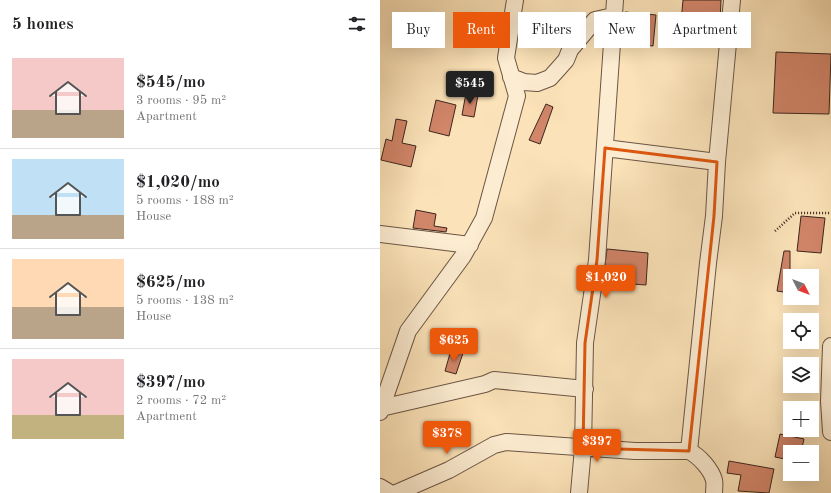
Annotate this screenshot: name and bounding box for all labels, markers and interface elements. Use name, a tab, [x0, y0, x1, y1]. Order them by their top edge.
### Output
chip: Buy	[392, 12, 445, 48]
chip: Rent	[453, 12, 510, 48]
chip: Filters	[518, 12, 586, 48]
chip: New	[594, 12, 650, 48]
chip: Apartment	[658, 12, 751, 48]
icon: filters	[346, 13, 368, 35]
text: 5 homes	[12, 16, 74, 33]
pin: $545	[446, 71, 494, 105]
icon: home	[44, 74, 92, 122]
text: $545/mo	[136, 74, 205, 91]
text: $545	[455, 77, 485, 90]
text: 3 rooms · 95 m²	[136, 94, 226, 107]
text: Apartment	[136, 110, 197, 123]
text: $1,020/mo	[136, 174, 220, 191]
icon: home	[44, 175, 92, 223]
text: 5 rooms · 188 m²	[136, 194, 234, 207]
text: House	[136, 210, 171, 223]
pin: $1,020	[573, 265, 639, 299]
north arrow	[783, 269, 819, 305]
map controls	[783, 269, 819, 481]
text: $1,020	[585, 271, 627, 284]
text: $625/mo	[136, 274, 205, 291]
icon: home	[44, 275, 92, 323]
text: 5 rooms · 138 m²	[136, 294, 234, 307]
text: House	[136, 310, 171, 323]
button: locate	[783, 313, 819, 349]
pin: $625	[430, 328, 478, 362]
text: $625	[439, 334, 469, 347]
button: layers	[783, 357, 819, 393]
text: $397/mo	[136, 374, 205, 391]
icon: home	[44, 375, 92, 423]
text: 2 rooms · 72 m²	[136, 394, 226, 407]
button: +	[783, 401, 819, 437]
text: Apartment	[136, 410, 197, 423]
pin: $378	[423, 421, 471, 455]
text: $378	[432, 427, 462, 440]
pin: $397	[573, 429, 621, 463]
text: $397	[582, 435, 612, 448]
button: −	[783, 445, 819, 481]

